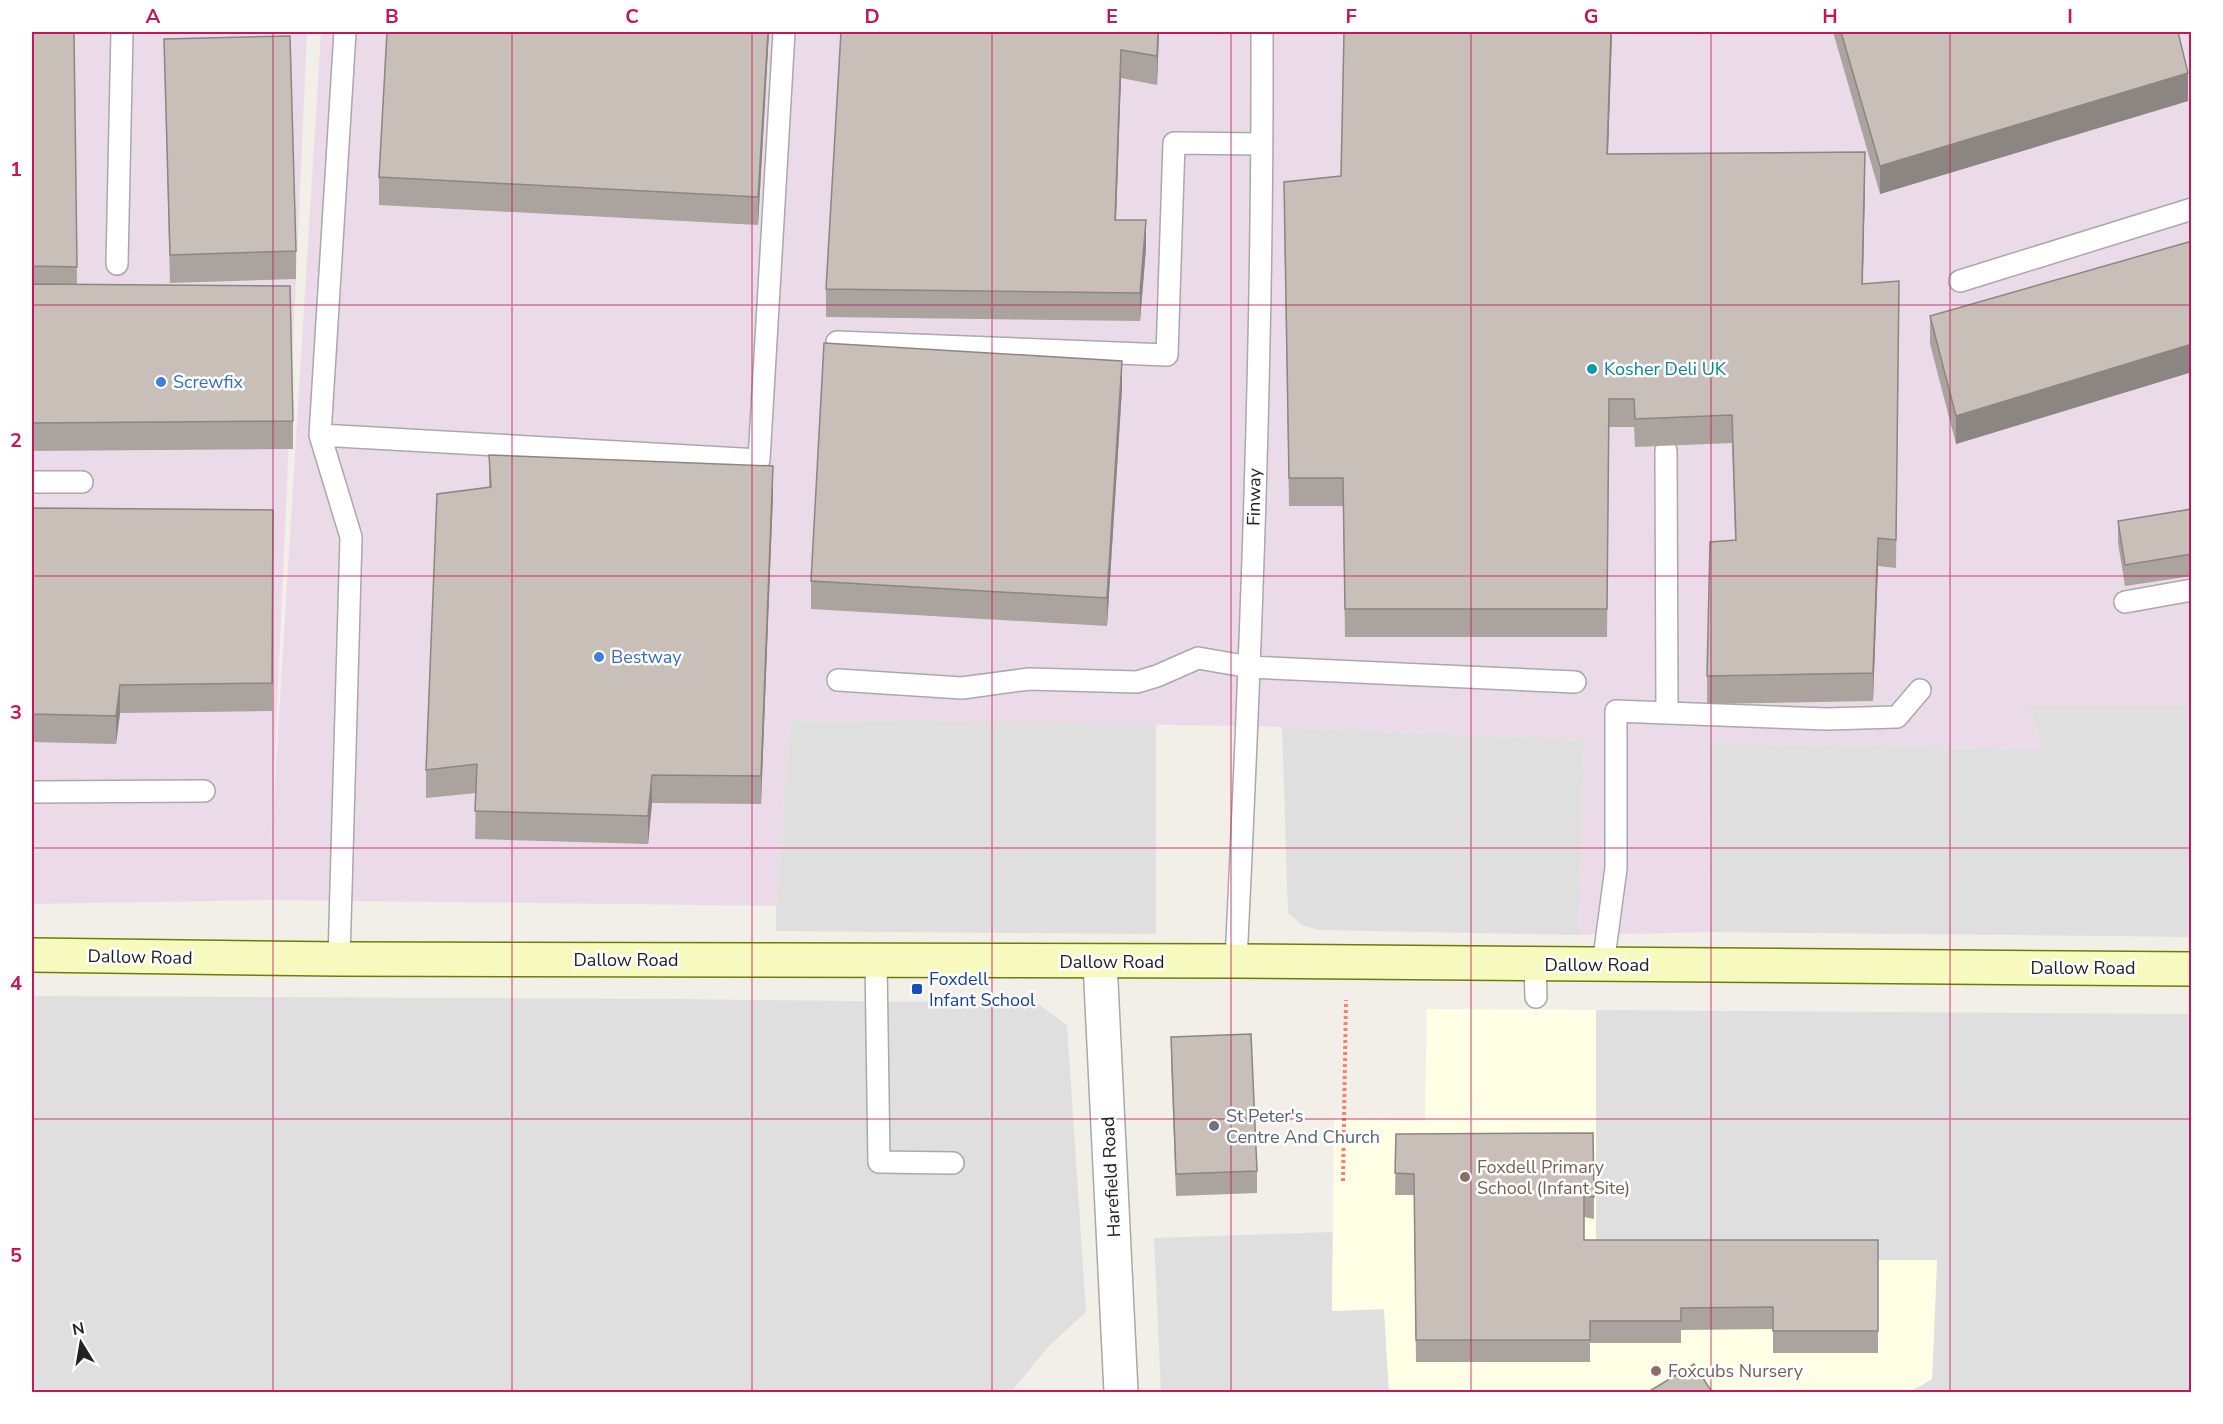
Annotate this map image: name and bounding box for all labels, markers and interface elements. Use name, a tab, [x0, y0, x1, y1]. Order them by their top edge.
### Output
text: A	[146, 3, 161, 30]
text: B	[385, 3, 399, 30]
text: C	[625, 3, 639, 30]
text: D	[864, 3, 880, 30]
text: E	[1106, 3, 1118, 30]
text: F	[1345, 3, 1357, 30]
text: G	[1584, 3, 1598, 30]
text: H	[1822, 3, 1838, 30]
text: I	[2067, 3, 2073, 30]
text: 1	[10, 156, 22, 183]
place label: Kosher Deli UK	[1604, 357, 1727, 381]
marker: Kosher Deli UK	[1585, 362, 1599, 376]
place label: Screwfix	[173, 370, 244, 394]
marker: Screwfix	[154, 375, 168, 389]
text: 2	[10, 427, 22, 454]
street label: Finway	[1241, 467, 1267, 526]
place label: Bestway	[611, 645, 682, 669]
marker: Bestway	[592, 650, 606, 664]
text: 3	[10, 699, 22, 726]
street label: Dallow Road	[87, 944, 193, 970]
street label: Dallow Road	[574, 948, 678, 972]
street label: Dallow Road	[1060, 950, 1164, 974]
street label: Dallow Road	[1545, 953, 1649, 977]
street label: Dallow Road	[2031, 956, 2135, 980]
place label: Foxdell Infant School	[929, 967, 1036, 1012]
text: 4	[10, 970, 22, 997]
marker: Foxdell Infant School	[910, 982, 924, 996]
place label: St Peter's Centre And Church	[1226, 1104, 1380, 1149]
street label: Harefield Road	[1096, 1116, 1126, 1238]
marker: St Peter's Centre And Church	[1207, 1119, 1221, 1133]
place label: Foxdell Primary School (Infant Site)	[1477, 1155, 1630, 1200]
marker: Foxdell Primary School (Infant Site)	[1458, 1170, 1472, 1184]
text: 5	[10, 1242, 22, 1269]
north arrow	[51, 1313, 111, 1373]
text: N	[70, 1317, 86, 1341]
place label: Foxcubs Nursery	[1668, 1359, 1804, 1383]
marker: Foxcubs Nursery	[1649, 1364, 1663, 1378]

